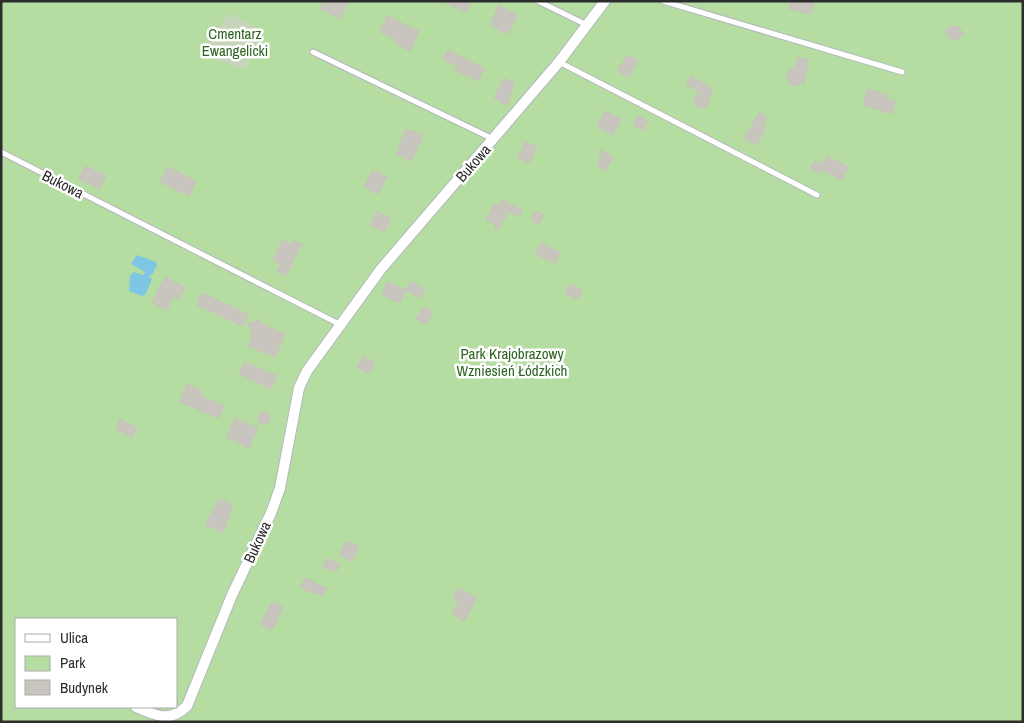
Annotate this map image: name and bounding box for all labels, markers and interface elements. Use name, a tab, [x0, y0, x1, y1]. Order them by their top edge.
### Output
park label: Cmentarz Ewangelicki	[202, 23, 268, 61]
street label: Bukowa	[451, 139, 495, 186]
street label: Bukowa	[39, 165, 87, 203]
park label: Park Krajobrazowy Wzniesień Łódzkich	[457, 343, 567, 381]
street label: Bukowa	[238, 518, 276, 566]
legend	[15, 618, 178, 708]
text: Ulica	[60, 627, 88, 648]
text: Park	[60, 652, 86, 673]
text: Budynek	[60, 677, 109, 698]

